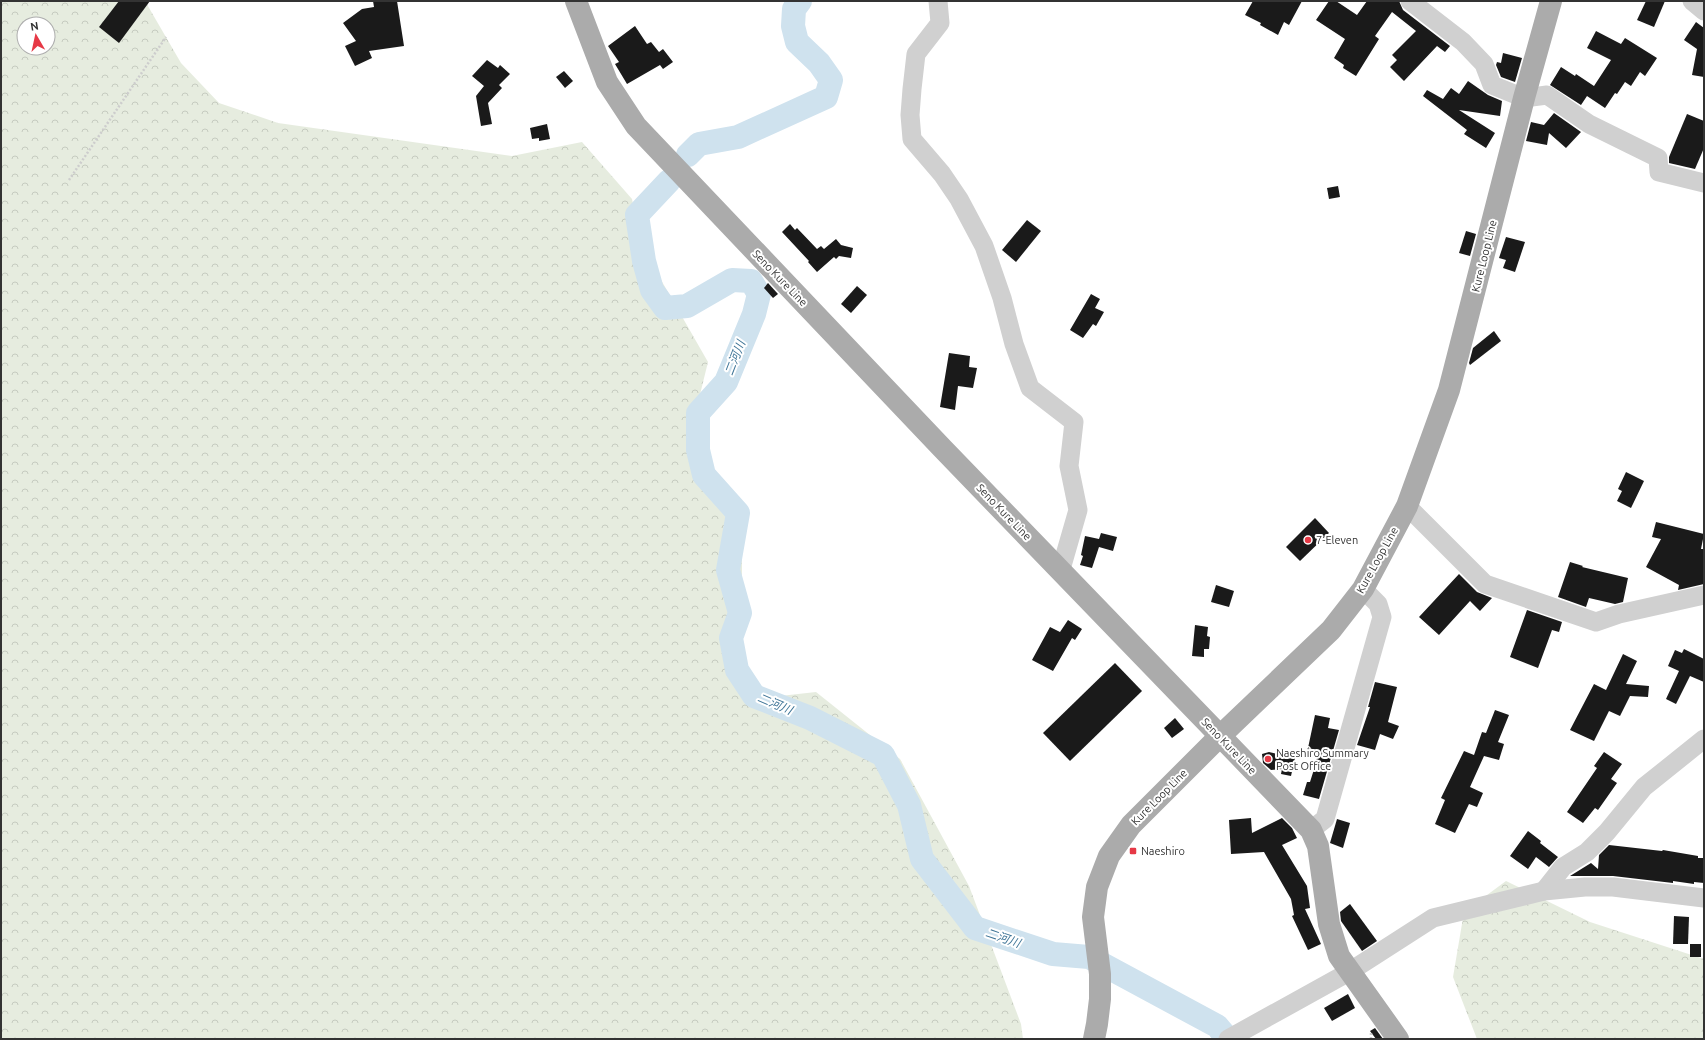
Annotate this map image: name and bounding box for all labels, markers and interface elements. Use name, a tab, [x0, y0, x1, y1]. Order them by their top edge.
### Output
north arrow	[16, 16, 56, 56]
text: N	[29, 20, 39, 33]
street label: Kure Loop Line	[1469, 219, 1499, 293]
street label: Seno Kure Line	[750, 247, 810, 309]
water label: 二河川	[722, 337, 748, 377]
street label: Seno Kure Line	[974, 481, 1034, 543]
street label: Kure Loop Line	[1354, 525, 1400, 595]
place label: 7-Eleven	[1316, 534, 1358, 546]
marker: 7-Eleven	[1303, 535, 1313, 545]
water label: 二河川	[756, 691, 796, 717]
street label: Seno Kure Line	[1199, 715, 1259, 777]
place label: Naeshiro Summary Post Office	[1276, 747, 1370, 772]
marker: Naeshiro Summary Post Office	[1263, 754, 1273, 764]
street label: Kure Loop Line	[1129, 767, 1189, 827]
place label: Naeshiro	[1141, 845, 1185, 857]
marker: Naeshiro	[1128, 846, 1138, 856]
water label: 二河川	[984, 926, 1024, 950]

